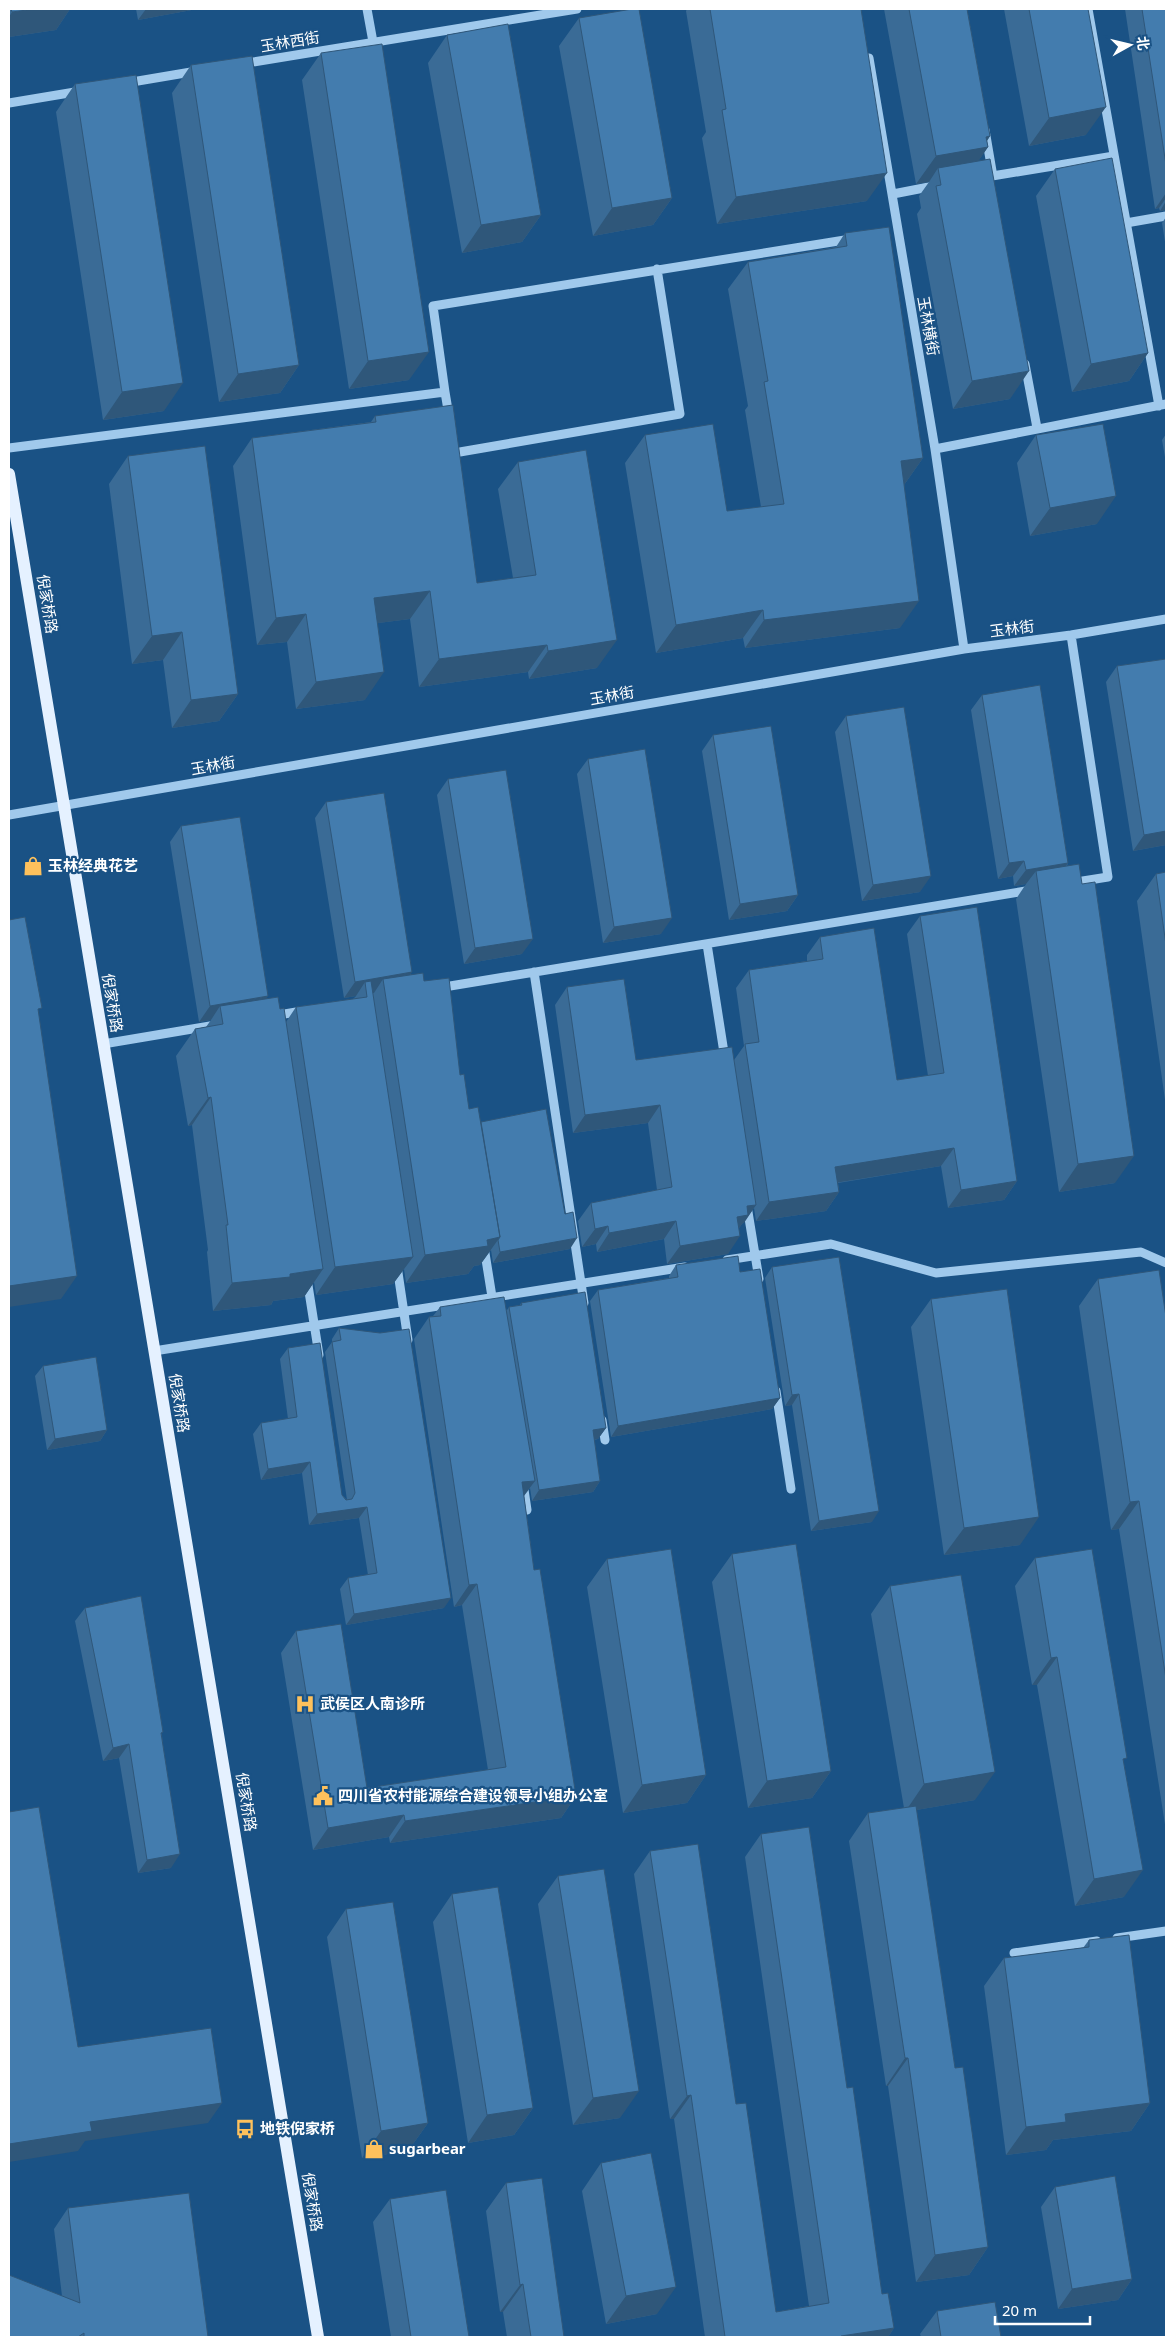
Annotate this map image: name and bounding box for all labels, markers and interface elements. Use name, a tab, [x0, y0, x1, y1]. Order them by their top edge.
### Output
north arrow	[1105, 20, 1155, 70]
street label: 玉林西街	[259, 26, 321, 56]
text: 北	[1133, 35, 1154, 51]
street label: 玉林横街	[914, 295, 944, 357]
street label: 倪家桥路	[33, 573, 63, 635]
street label: 玉林街	[988, 615, 1035, 641]
street label: 玉林街	[588, 681, 636, 709]
street label: 玉林街	[189, 751, 237, 779]
shop icon: 玉林经典花艺	[22, 855, 44, 877]
place label: 玉林经典花艺	[48, 855, 138, 875]
street label: 倪家桥路	[98, 972, 128, 1034]
street label: 倪家桥路	[165, 1372, 195, 1434]
hospital icon: 武侯区人南诊所	[294, 1693, 316, 1715]
place label: 武侯区人南诊所	[320, 1693, 425, 1713]
street label: 倪家桥路	[232, 1771, 262, 1833]
public building icon: 四川省农村能源综合建设领导小组办公室	[312, 1785, 334, 1807]
place label: 四川省农村能源综合建设领导小组办公室	[338, 1785, 608, 1805]
bus stop icon: 地铁倪家桥	[234, 2118, 256, 2140]
place label: 地铁倪家桥	[260, 2118, 335, 2138]
shop icon: sugarbear	[363, 2138, 385, 2160]
place label: sugarbear	[389, 2138, 466, 2158]
street label: 倪家桥路	[298, 2171, 328, 2233]
scale bar	[995, 2294, 1090, 2326]
text: 20 m	[1002, 2300, 1037, 2320]

